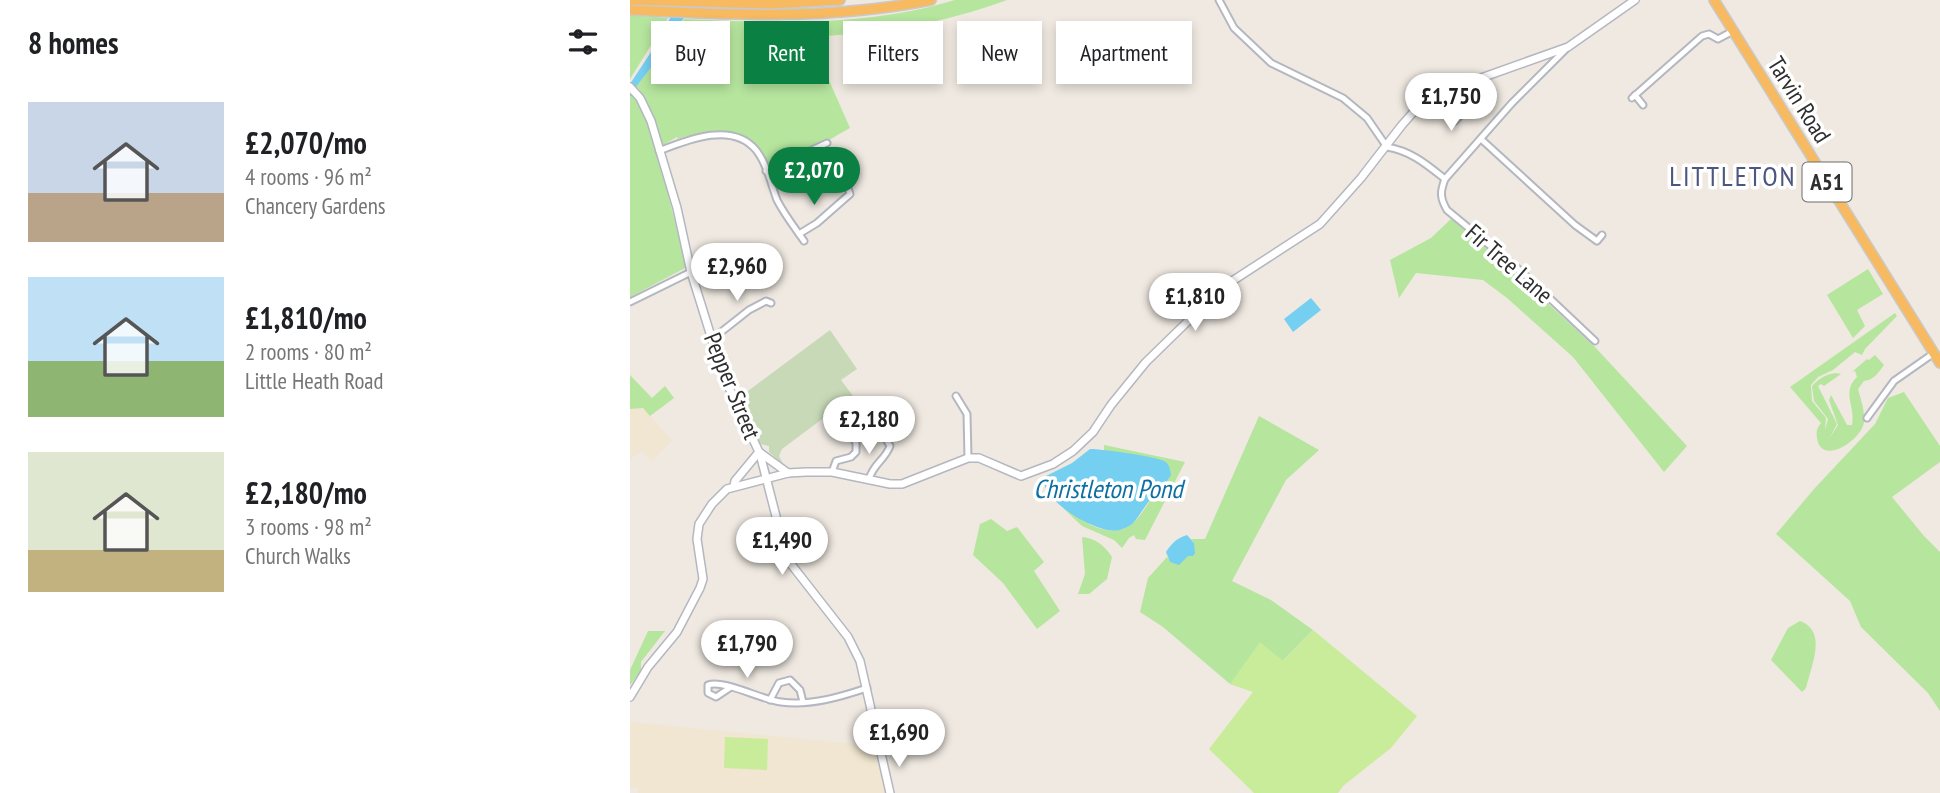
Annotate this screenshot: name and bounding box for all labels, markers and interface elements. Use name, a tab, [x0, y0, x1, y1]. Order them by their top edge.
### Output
chip: Buy	[651, 21, 730, 84]
chip: Rent	[744, 21, 829, 84]
chip: Filters	[843, 21, 943, 84]
chip: New	[957, 21, 1042, 84]
chip: Apartment	[1056, 21, 1192, 84]
text: 8 homes	[28, 23, 119, 62]
icon: filters	[564, 23, 602, 61]
street label: Tarvin Road	[1761, 51, 1838, 149]
pin: £1,750	[1394, 74, 1508, 133]
text: £1,750	[1421, 81, 1481, 110]
text: £2,070/mo	[245, 123, 367, 162]
icon: home	[84, 130, 168, 214]
pin: £2,070	[757, 148, 871, 207]
text: £2,070	[784, 155, 844, 184]
district label: LITTLETON	[1669, 157, 1797, 194]
text: 4 rooms · 96 m²	[245, 162, 372, 191]
road number: A51	[1802, 162, 1852, 202]
text: Chancery Gardens	[245, 191, 386, 220]
street label: Fir Tree Lane	[1459, 217, 1559, 310]
pin: £2,960	[680, 244, 794, 303]
text: £2,960	[707, 251, 767, 280]
pin: £1,810	[1138, 274, 1252, 333]
text: £1,810	[1165, 281, 1225, 310]
text: £1,810/mo	[245, 298, 367, 337]
icon: home	[84, 305, 168, 389]
street label: Pepper Street	[697, 328, 768, 444]
text: 2 rooms · 80 m²	[245, 337, 372, 366]
text: Little Heath Road	[245, 366, 384, 395]
pin: £2,180	[812, 396, 926, 456]
text: £2,180	[839, 404, 899, 433]
water label: Christleton Pond	[1034, 472, 1186, 505]
text: £2,180/mo	[245, 473, 367, 512]
icon: home	[84, 480, 168, 564]
text: 3 rooms · 98 m²	[245, 512, 372, 541]
pin: £1,490	[725, 518, 839, 577]
text: £1,490	[752, 525, 812, 554]
text: Church Walks	[245, 541, 351, 570]
pin: £1,790	[690, 620, 804, 680]
text: £1,790	[717, 628, 777, 657]
pin: £1,690	[842, 710, 956, 769]
text: £1,690	[869, 717, 929, 746]

